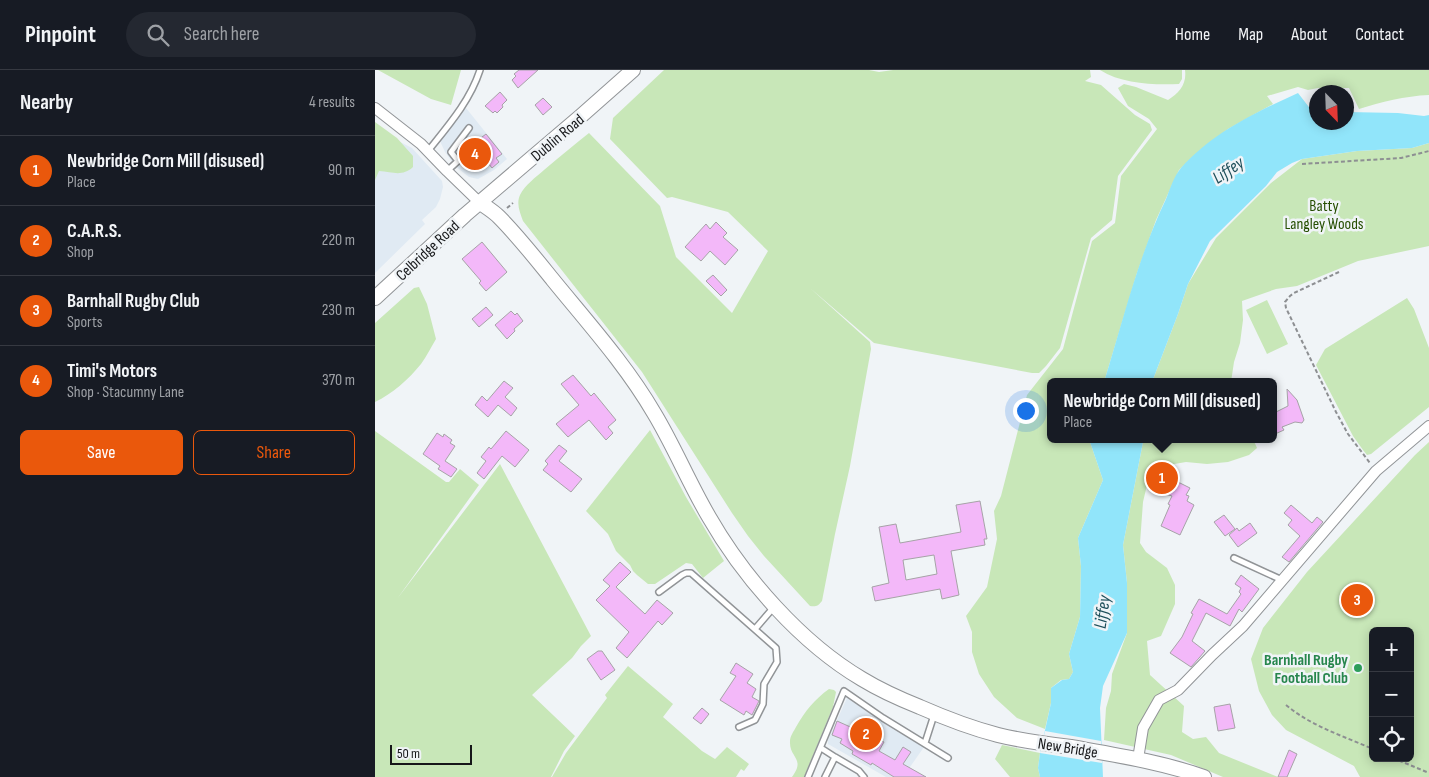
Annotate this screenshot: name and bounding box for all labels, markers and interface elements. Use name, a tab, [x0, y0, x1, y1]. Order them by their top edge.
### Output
search box	[126, 12, 476, 57]
text: Pinpoint	[25, 20, 96, 49]
icon: search	[144, 21, 172, 49]
text: Search here	[184, 23, 259, 46]
text: Home	[1175, 24, 1210, 45]
text: Map	[1238, 24, 1263, 45]
text: About	[1291, 24, 1327, 45]
text: Contact	[1355, 24, 1404, 45]
north arrow	[1309, 85, 1354, 130]
text: Nearby	[20, 90, 73, 115]
text: 4 results	[309, 93, 355, 112]
street label: Dublin Road	[528, 110, 588, 166]
pin: 4	[459, 135, 491, 173]
text: Newbridge Corn Mill (disused)	[67, 150, 264, 173]
water label: Liffey	[1209, 152, 1249, 188]
text: 1	[33, 161, 39, 180]
text: 90 m	[328, 161, 355, 180]
text: Place	[67, 173, 96, 192]
park label: Batty Langley Woods	[1284, 197, 1364, 234]
street label: Celbridge Road	[392, 217, 464, 285]
text: C.A.R.S.	[67, 220, 122, 243]
text: 2	[32, 231, 40, 250]
text: 220 m	[322, 231, 355, 250]
text: Shop	[67, 243, 94, 262]
text: Barnhall Rugby Club	[67, 290, 200, 313]
text: 3	[32, 301, 40, 320]
text: 230 m	[322, 301, 355, 320]
text: Sports	[67, 313, 102, 332]
text: Timi's Motors	[67, 360, 157, 383]
text: 4	[32, 371, 40, 390]
text: 370 m	[322, 371, 355, 390]
popup	[1047, 378, 1277, 443]
text: Shop · Stacumny Lane	[67, 383, 184, 402]
text: Newbridge Corn Mill (disused)	[1063, 390, 1261, 413]
your location	[1013, 398, 1039, 424]
text: Place	[1063, 413, 1092, 432]
button: Save	[20, 430, 183, 475]
button: Share	[193, 430, 355, 475]
pin: 1	[1146, 459, 1178, 497]
pin: 3	[1341, 581, 1373, 619]
water label: Liffey	[1090, 593, 1115, 630]
map controls	[1369, 627, 1414, 762]
button: +	[1369, 627, 1414, 672]
place label: Barnhall Rugby Football Club	[1264, 651, 1348, 688]
marker: Barnhall Rugby Football Club	[1352, 662, 1364, 674]
button: −	[1369, 672, 1414, 717]
pin: 2	[850, 715, 882, 753]
button: locate	[1369, 717, 1414, 762]
street label: New Bridge	[1037, 734, 1099, 763]
scale bar	[390, 742, 473, 765]
text: 50 m	[397, 745, 420, 762]

